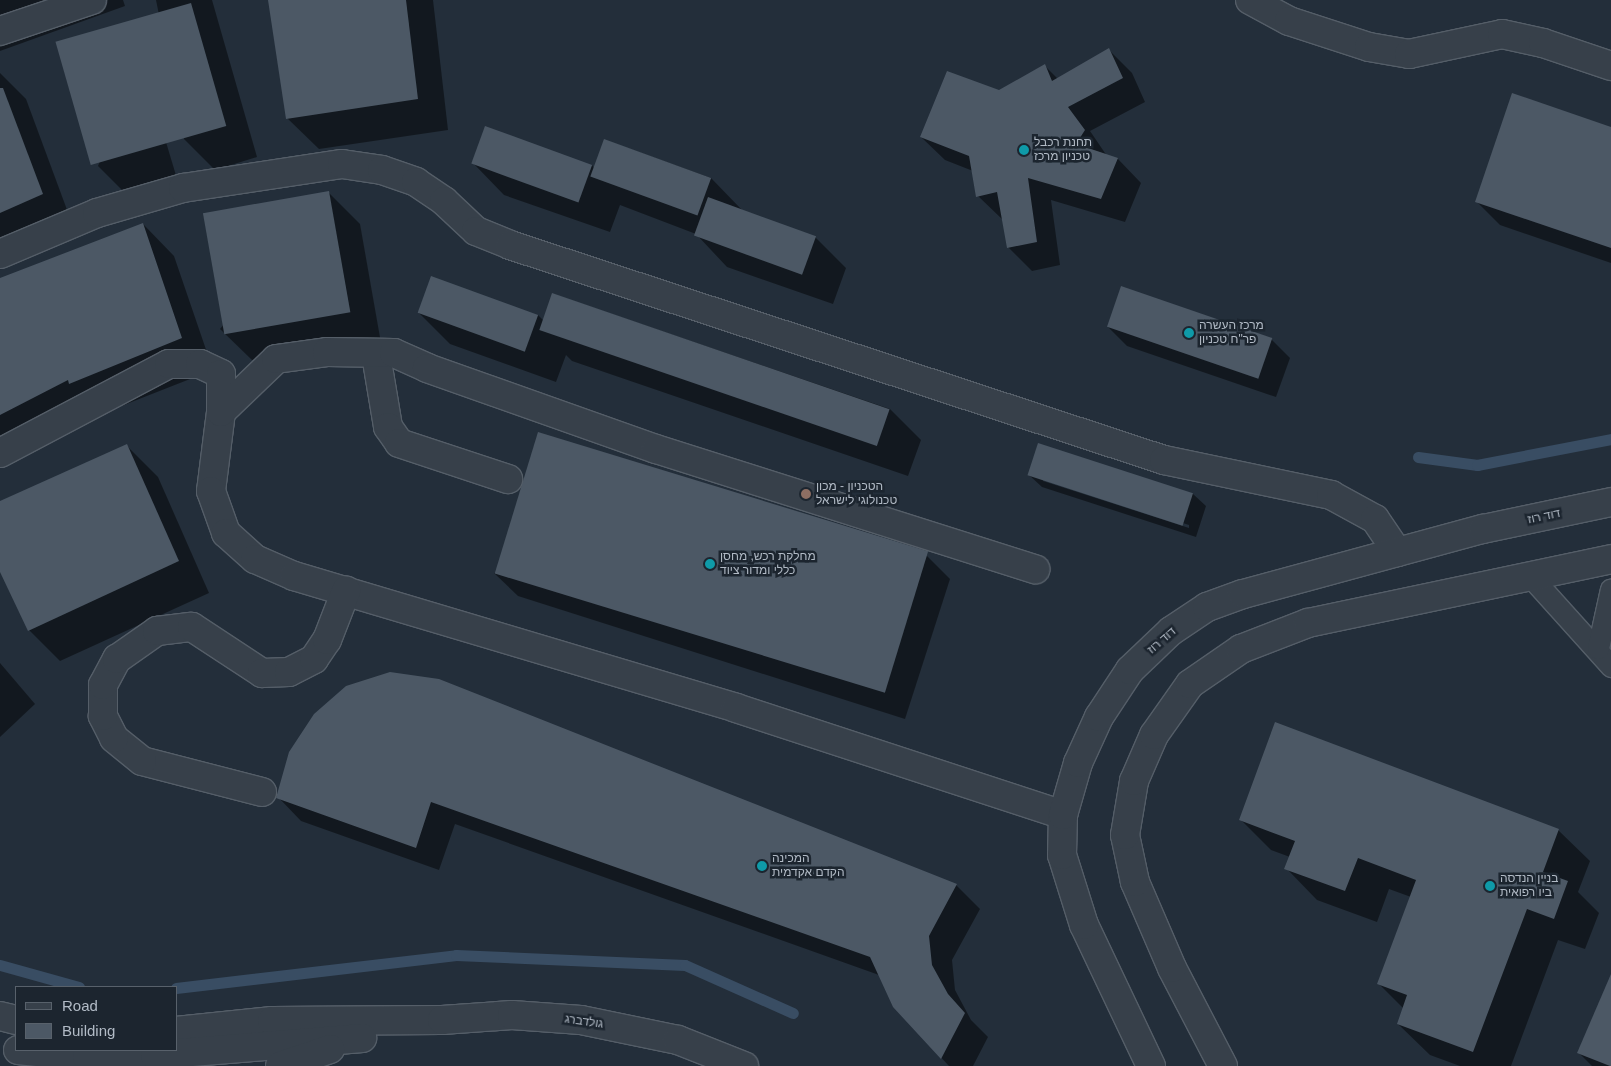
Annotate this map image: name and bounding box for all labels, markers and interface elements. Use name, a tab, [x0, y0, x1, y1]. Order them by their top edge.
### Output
place label: תחנת רכבל טכניון מרכז	[1034, 136, 1092, 164]
marker: תחנת רכבל טכניון מרכז	[1018, 144, 1030, 156]
place label: מרכז העשרה פר"ח טכניון	[1199, 319, 1264, 347]
marker: מרכז העשרה פר"ח טכניון	[1183, 327, 1195, 339]
place label: הטכניון - מכון טכנולוגי לישראל	[816, 480, 897, 508]
marker: הטכניון - מכון טכנולוגי לישראל	[800, 488, 812, 500]
street label: דוד רוז	[1526, 507, 1562, 527]
place label: מחלקת רכש, מחסן כללי ומדור ציוד	[720, 550, 816, 578]
marker: מחלקת רכש, מחסן כללי ומדור ציוד	[704, 558, 716, 570]
street label: דוד רוז	[1145, 625, 1179, 657]
place label: המכינה הקדם אקדמית	[772, 852, 845, 880]
marker: המכינה הקדם אקדמית	[756, 860, 768, 872]
place label: בניין הנדסה ביו רפואית	[1500, 872, 1558, 900]
marker: בניין הנדסה ביו רפואית	[1484, 880, 1496, 892]
legend	[15, 986, 178, 1051]
text: Road	[62, 997, 98, 1014]
street label: גולדברג	[564, 1012, 604, 1032]
text: Building	[62, 1022, 115, 1039]

